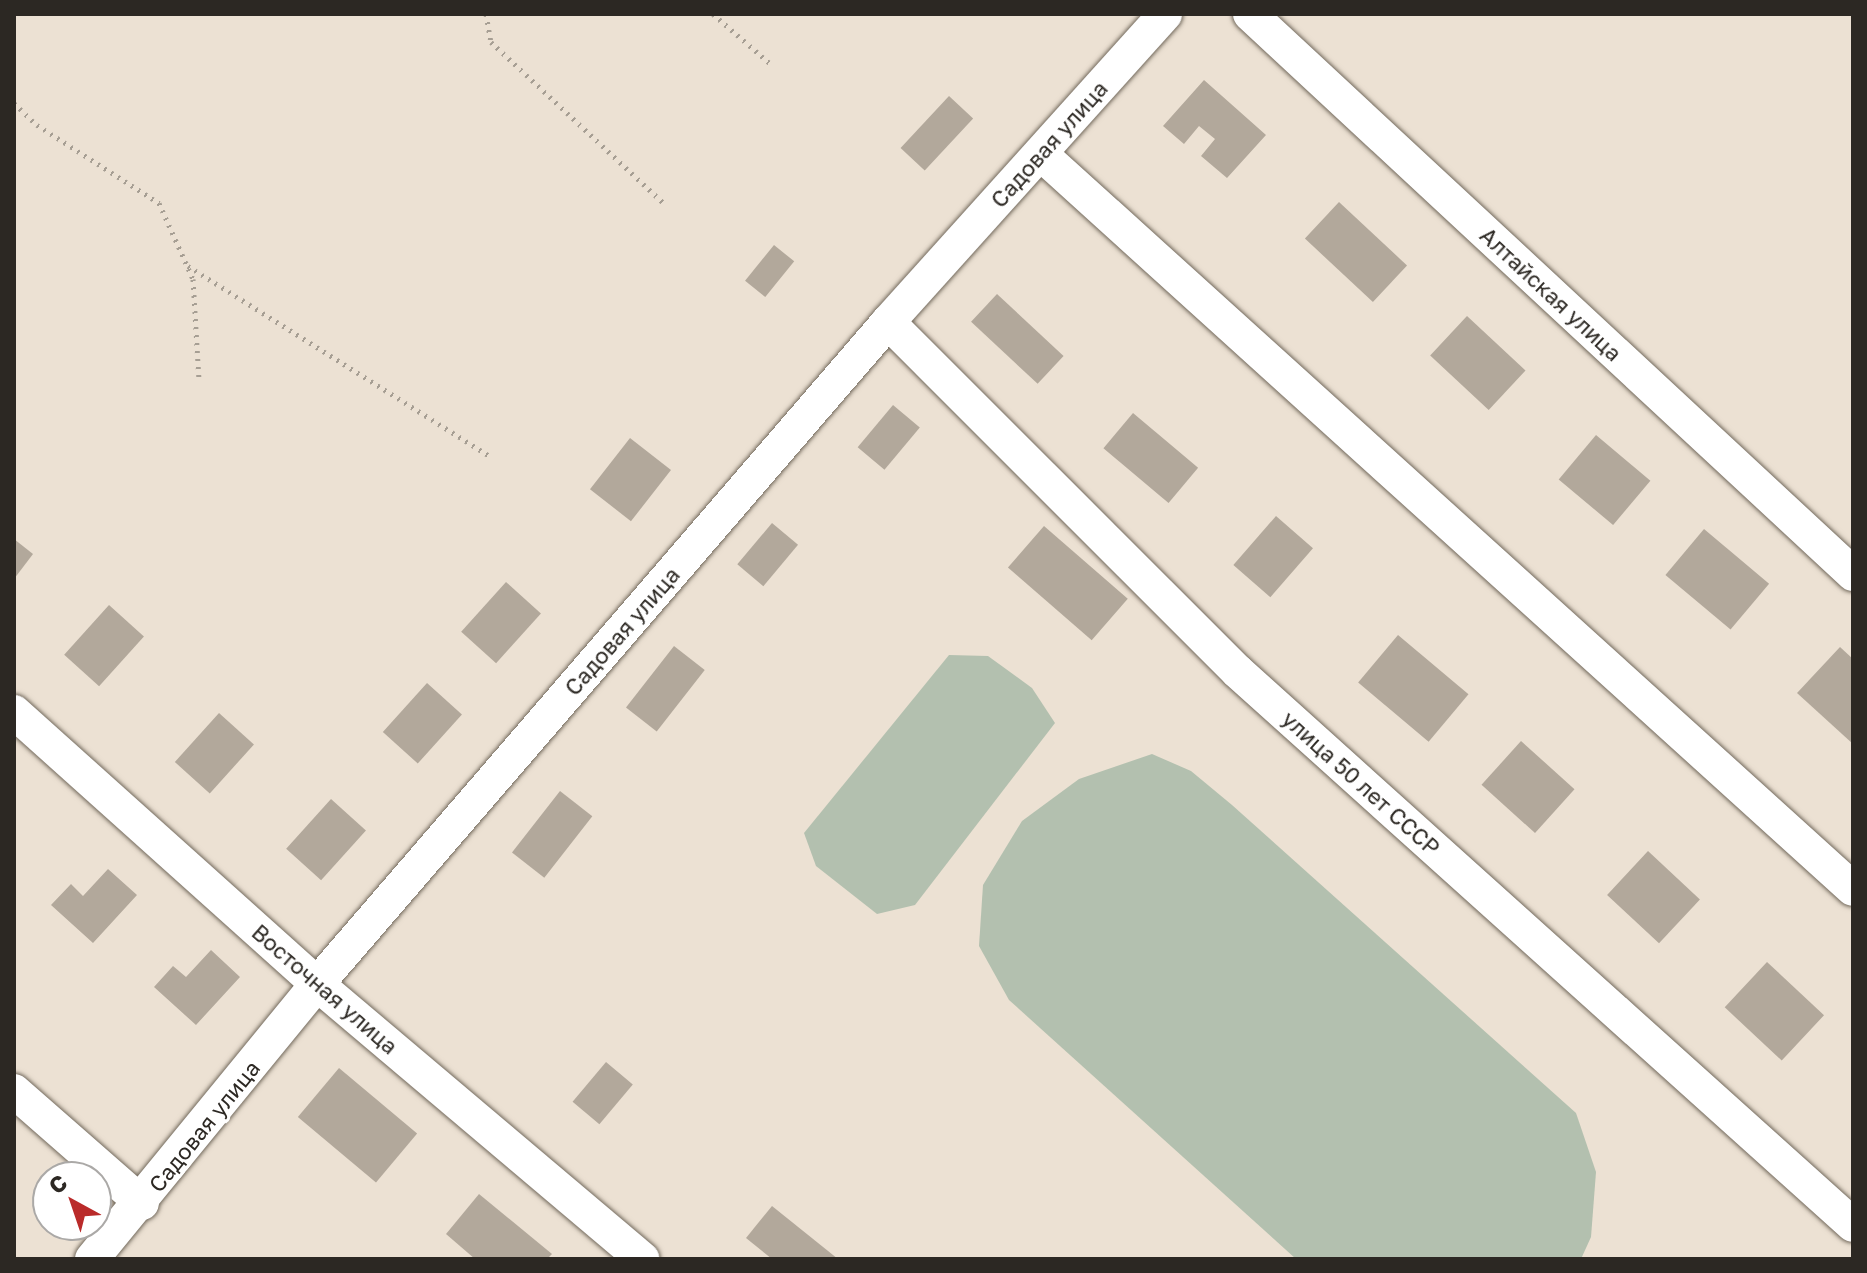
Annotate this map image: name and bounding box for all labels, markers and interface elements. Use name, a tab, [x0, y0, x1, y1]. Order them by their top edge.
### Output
street label: Садовая улица	[985, 75, 1113, 213]
street label: Алтайская улица	[1475, 222, 1627, 366]
street label: Садовая улица	[559, 561, 685, 701]
street label: улица 50 лет СССР	[1277, 705, 1445, 861]
street label: Восточная улица	[247, 919, 403, 1059]
street label: Садовая улица	[143, 1055, 265, 1197]
north arrow	[32, 1161, 112, 1241]
text: С	[43, 1168, 72, 1199]

